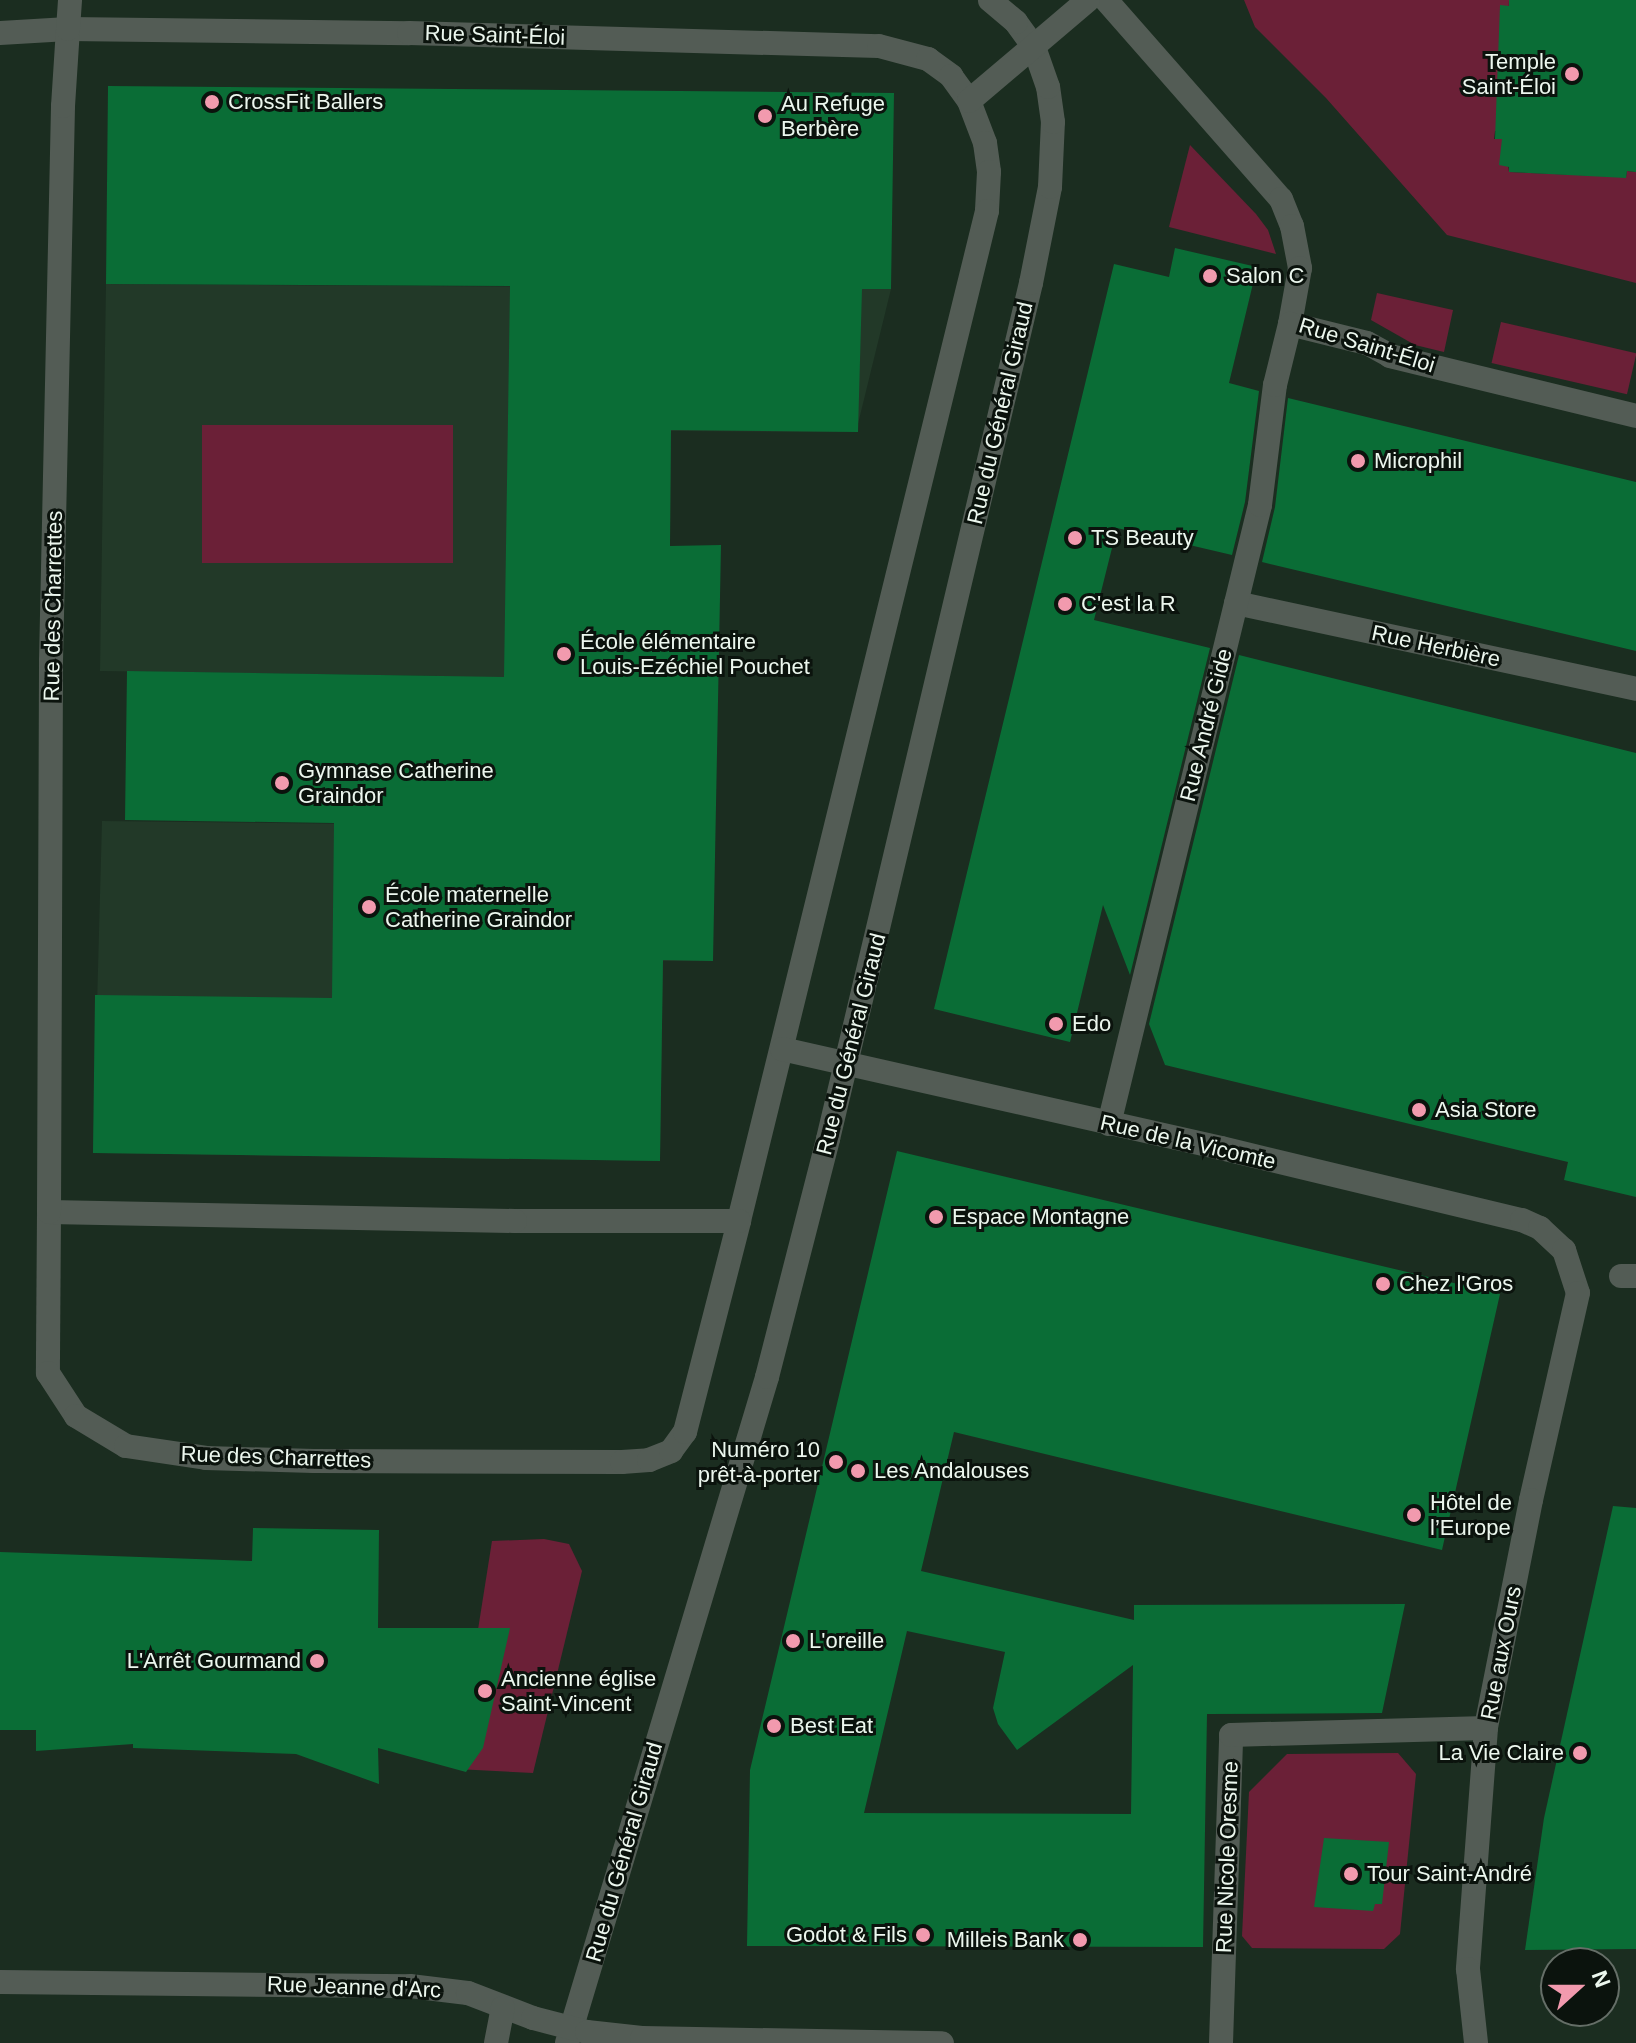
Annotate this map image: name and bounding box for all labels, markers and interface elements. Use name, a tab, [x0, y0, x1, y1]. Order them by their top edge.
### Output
street label: Rue Saint-Éloi	[424, 19, 566, 51]
place label: Temple Saint-Éloi	[1462, 48, 1556, 100]
marker: Temple Saint-Éloi	[1563, 65, 1581, 83]
place label: CrossFit Ballers	[228, 89, 383, 115]
place label: Au Refuge Berbère	[781, 90, 885, 142]
marker: CrossFit Ballers	[203, 93, 221, 111]
marker: Au Refuge Berbère	[756, 107, 774, 125]
place label: Salon C	[1226, 263, 1304, 289]
marker: Salon C	[1201, 267, 1219, 285]
street label: Rue du Général Giraud	[962, 299, 1038, 527]
street label: Rue Saint-Éloi	[1296, 312, 1438, 378]
place label: Microphil	[1374, 448, 1462, 474]
marker: Microphil	[1349, 452, 1367, 470]
street label: Rue des Charrettes	[38, 510, 68, 702]
place label: TS Beauty	[1091, 525, 1194, 551]
marker: TS Beauty	[1066, 529, 1084, 547]
place label: C'est la R	[1081, 591, 1176, 617]
marker: C'est la R	[1056, 595, 1074, 613]
street label: Rue Herbière	[1369, 619, 1503, 673]
place label: École élémentaire Louis-Ezéchiel Pouchet	[580, 628, 810, 680]
marker: École élémentaire Louis-Ezéchiel Pouchet	[555, 645, 573, 663]
street label: Rue André Gide	[1174, 645, 1238, 805]
place label: Gymnase Catherine Graindor	[298, 757, 494, 808]
marker: Gymnase Catherine Graindor	[273, 774, 291, 792]
place label: École maternelle Catherine Graindor	[385, 881, 572, 932]
marker: École maternelle Catherine Graindor	[360, 898, 378, 916]
street label: Rue du Général Giraud	[811, 930, 891, 1158]
place label: Edo	[1072, 1011, 1111, 1037]
marker: Edo	[1047, 1015, 1065, 1033]
place label: Asia Store	[1435, 1097, 1536, 1123]
marker: Asia Store	[1410, 1101, 1428, 1119]
street label: Rue de la Vicomte	[1098, 1109, 1278, 1175]
place label: Espace Montagne	[952, 1204, 1129, 1230]
marker: Espace Montagne	[927, 1208, 945, 1226]
place label: Chez l'Gros	[1399, 1271, 1513, 1297]
marker: Chez l'Gros	[1374, 1275, 1392, 1293]
place label: Numéro 10 prêt-à-porter	[698, 1436, 820, 1488]
street label: Rue des Charrettes	[180, 1440, 372, 1474]
marker: Numéro 10 prêt-à-porter	[827, 1453, 845, 1471]
place label: Les Andalouses	[874, 1458, 1031, 1484]
marker: Les Andalouses	[849, 1462, 867, 1480]
place label: Hôtel de l’Europe	[1430, 1489, 1512, 1540]
marker: Hôtel de l’Europe	[1405, 1506, 1423, 1524]
street label: Rue aux Ours	[1475, 1584, 1527, 1722]
place label: L'oreille	[809, 1628, 884, 1654]
marker: L'oreille	[784, 1632, 802, 1650]
place label: L'Arrêt Gourmand	[127, 1648, 301, 1674]
marker: L'Arrêt Gourmand	[308, 1652, 326, 1670]
place label: Ancienne église Saint-Vincent	[501, 1665, 656, 1716]
marker: Ancienne église Saint-Vincent	[476, 1682, 494, 1700]
place label: Best Eat	[790, 1713, 873, 1739]
marker: Best Eat	[765, 1717, 783, 1735]
street label: Rue du Général Giraud	[580, 1739, 668, 1965]
place label: La Vie Claire	[1438, 1740, 1564, 1766]
marker: La Vie Claire	[1571, 1744, 1589, 1762]
street label: Rue Nicole Oresme	[1210, 1761, 1244, 1953]
place label: Tour Saint-André	[1367, 1861, 1532, 1887]
marker: Tour Saint-André	[1342, 1865, 1360, 1883]
place label: Godot & Fils	[786, 1922, 907, 1948]
marker: Godot & Fils	[914, 1926, 932, 1944]
place label: Milleis Bank	[947, 1927, 1064, 1953]
marker: Milleis Bank	[1071, 1931, 1089, 1949]
north arrow	[1540, 1947, 1620, 2027]
text: N	[1586, 1967, 1616, 1991]
street label: Rue Jeanne d'Arc	[266, 1971, 442, 2003]

